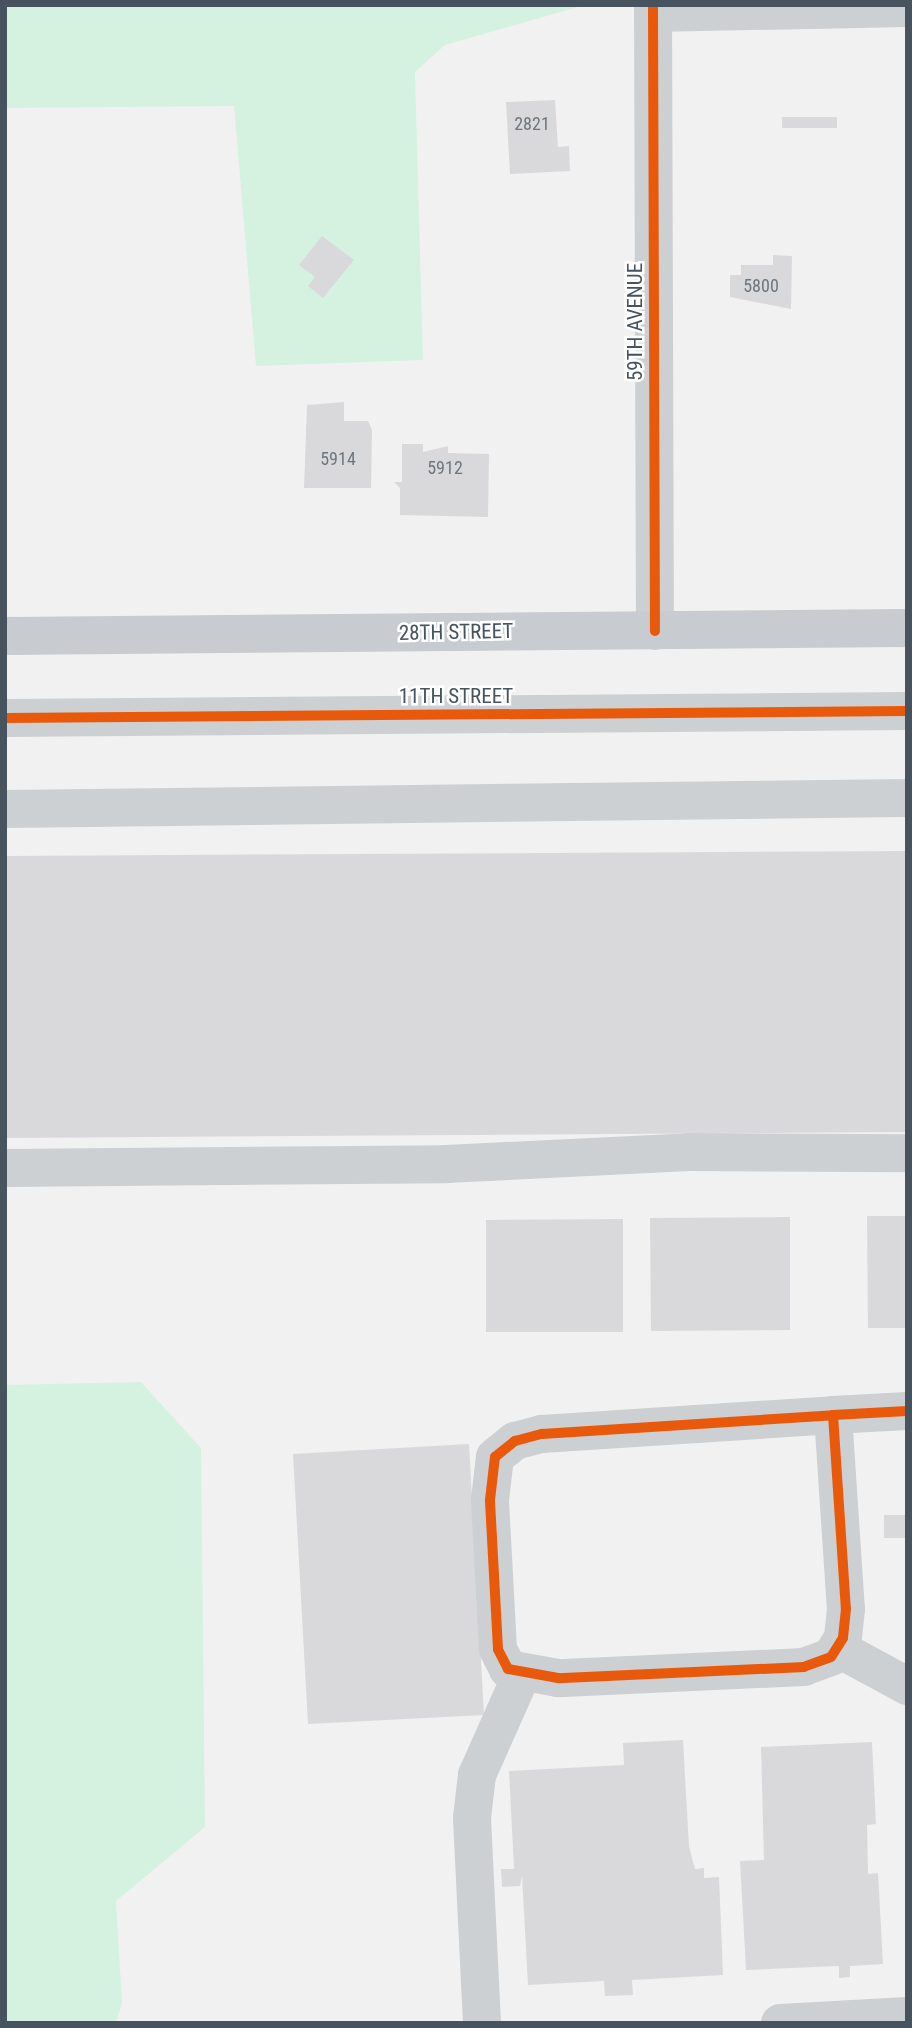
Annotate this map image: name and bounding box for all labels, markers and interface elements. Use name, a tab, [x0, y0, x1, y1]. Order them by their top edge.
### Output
house number: 2821	[514, 113, 550, 135]
street label: 59TH AVENUE	[622, 263, 648, 381]
house number: 5800	[743, 275, 779, 297]
house number: 5914	[320, 448, 356, 470]
house number: 5912	[427, 457, 463, 479]
street label: 28TH STREET	[399, 618, 513, 646]
street label: 11TH STREET	[399, 683, 513, 709]

